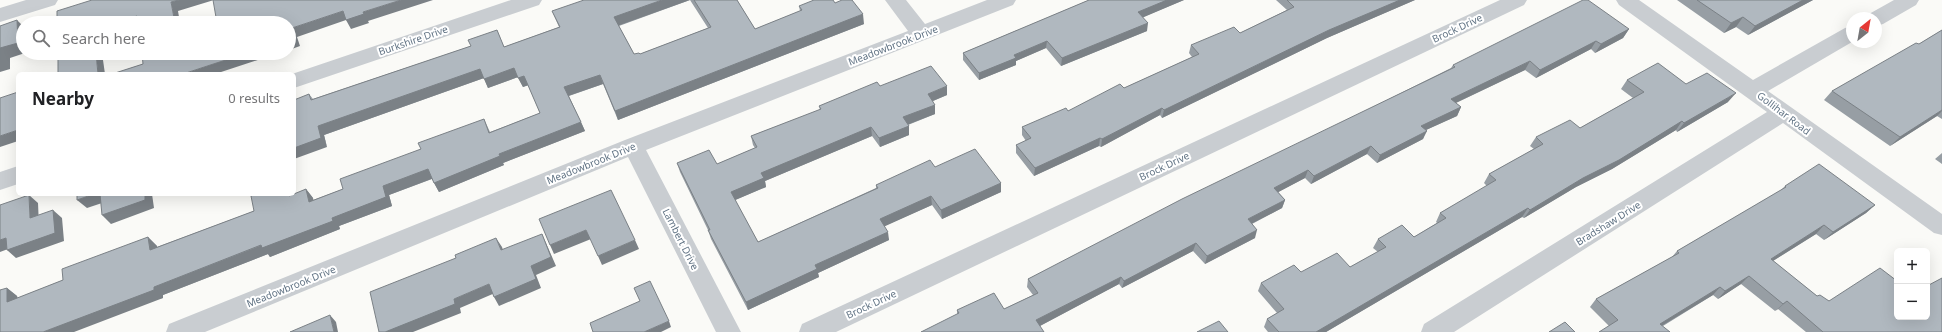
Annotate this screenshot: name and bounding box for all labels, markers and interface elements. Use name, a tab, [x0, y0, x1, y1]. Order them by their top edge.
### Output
street label: Brock Drive	[1430, 10, 1485, 46]
north arrow	[1846, 12, 1882, 48]
search box	[16, 16, 296, 60]
street label: Burkshire Drive	[376, 21, 450, 58]
street label: Meadowbrook Drive	[846, 21, 940, 69]
icon: search	[30, 27, 52, 49]
text: Search here	[62, 28, 145, 48]
text: Nearby	[32, 87, 94, 110]
street label: Gollihar Road	[1754, 88, 1814, 138]
text: 0 results	[228, 89, 280, 107]
street label: Meadowbrook Drive	[544, 139, 638, 187]
street label: Brock Drive	[1137, 148, 1192, 184]
street label: Bradshaw Drive	[1573, 197, 1643, 249]
street label: Lambert Drive	[660, 206, 703, 272]
map controls	[1894, 248, 1930, 320]
button: +	[1894, 248, 1930, 284]
street label: Meadowbrook Drive	[244, 262, 338, 310]
button: −	[1894, 284, 1930, 320]
street label: Brock Drive	[844, 286, 899, 322]

